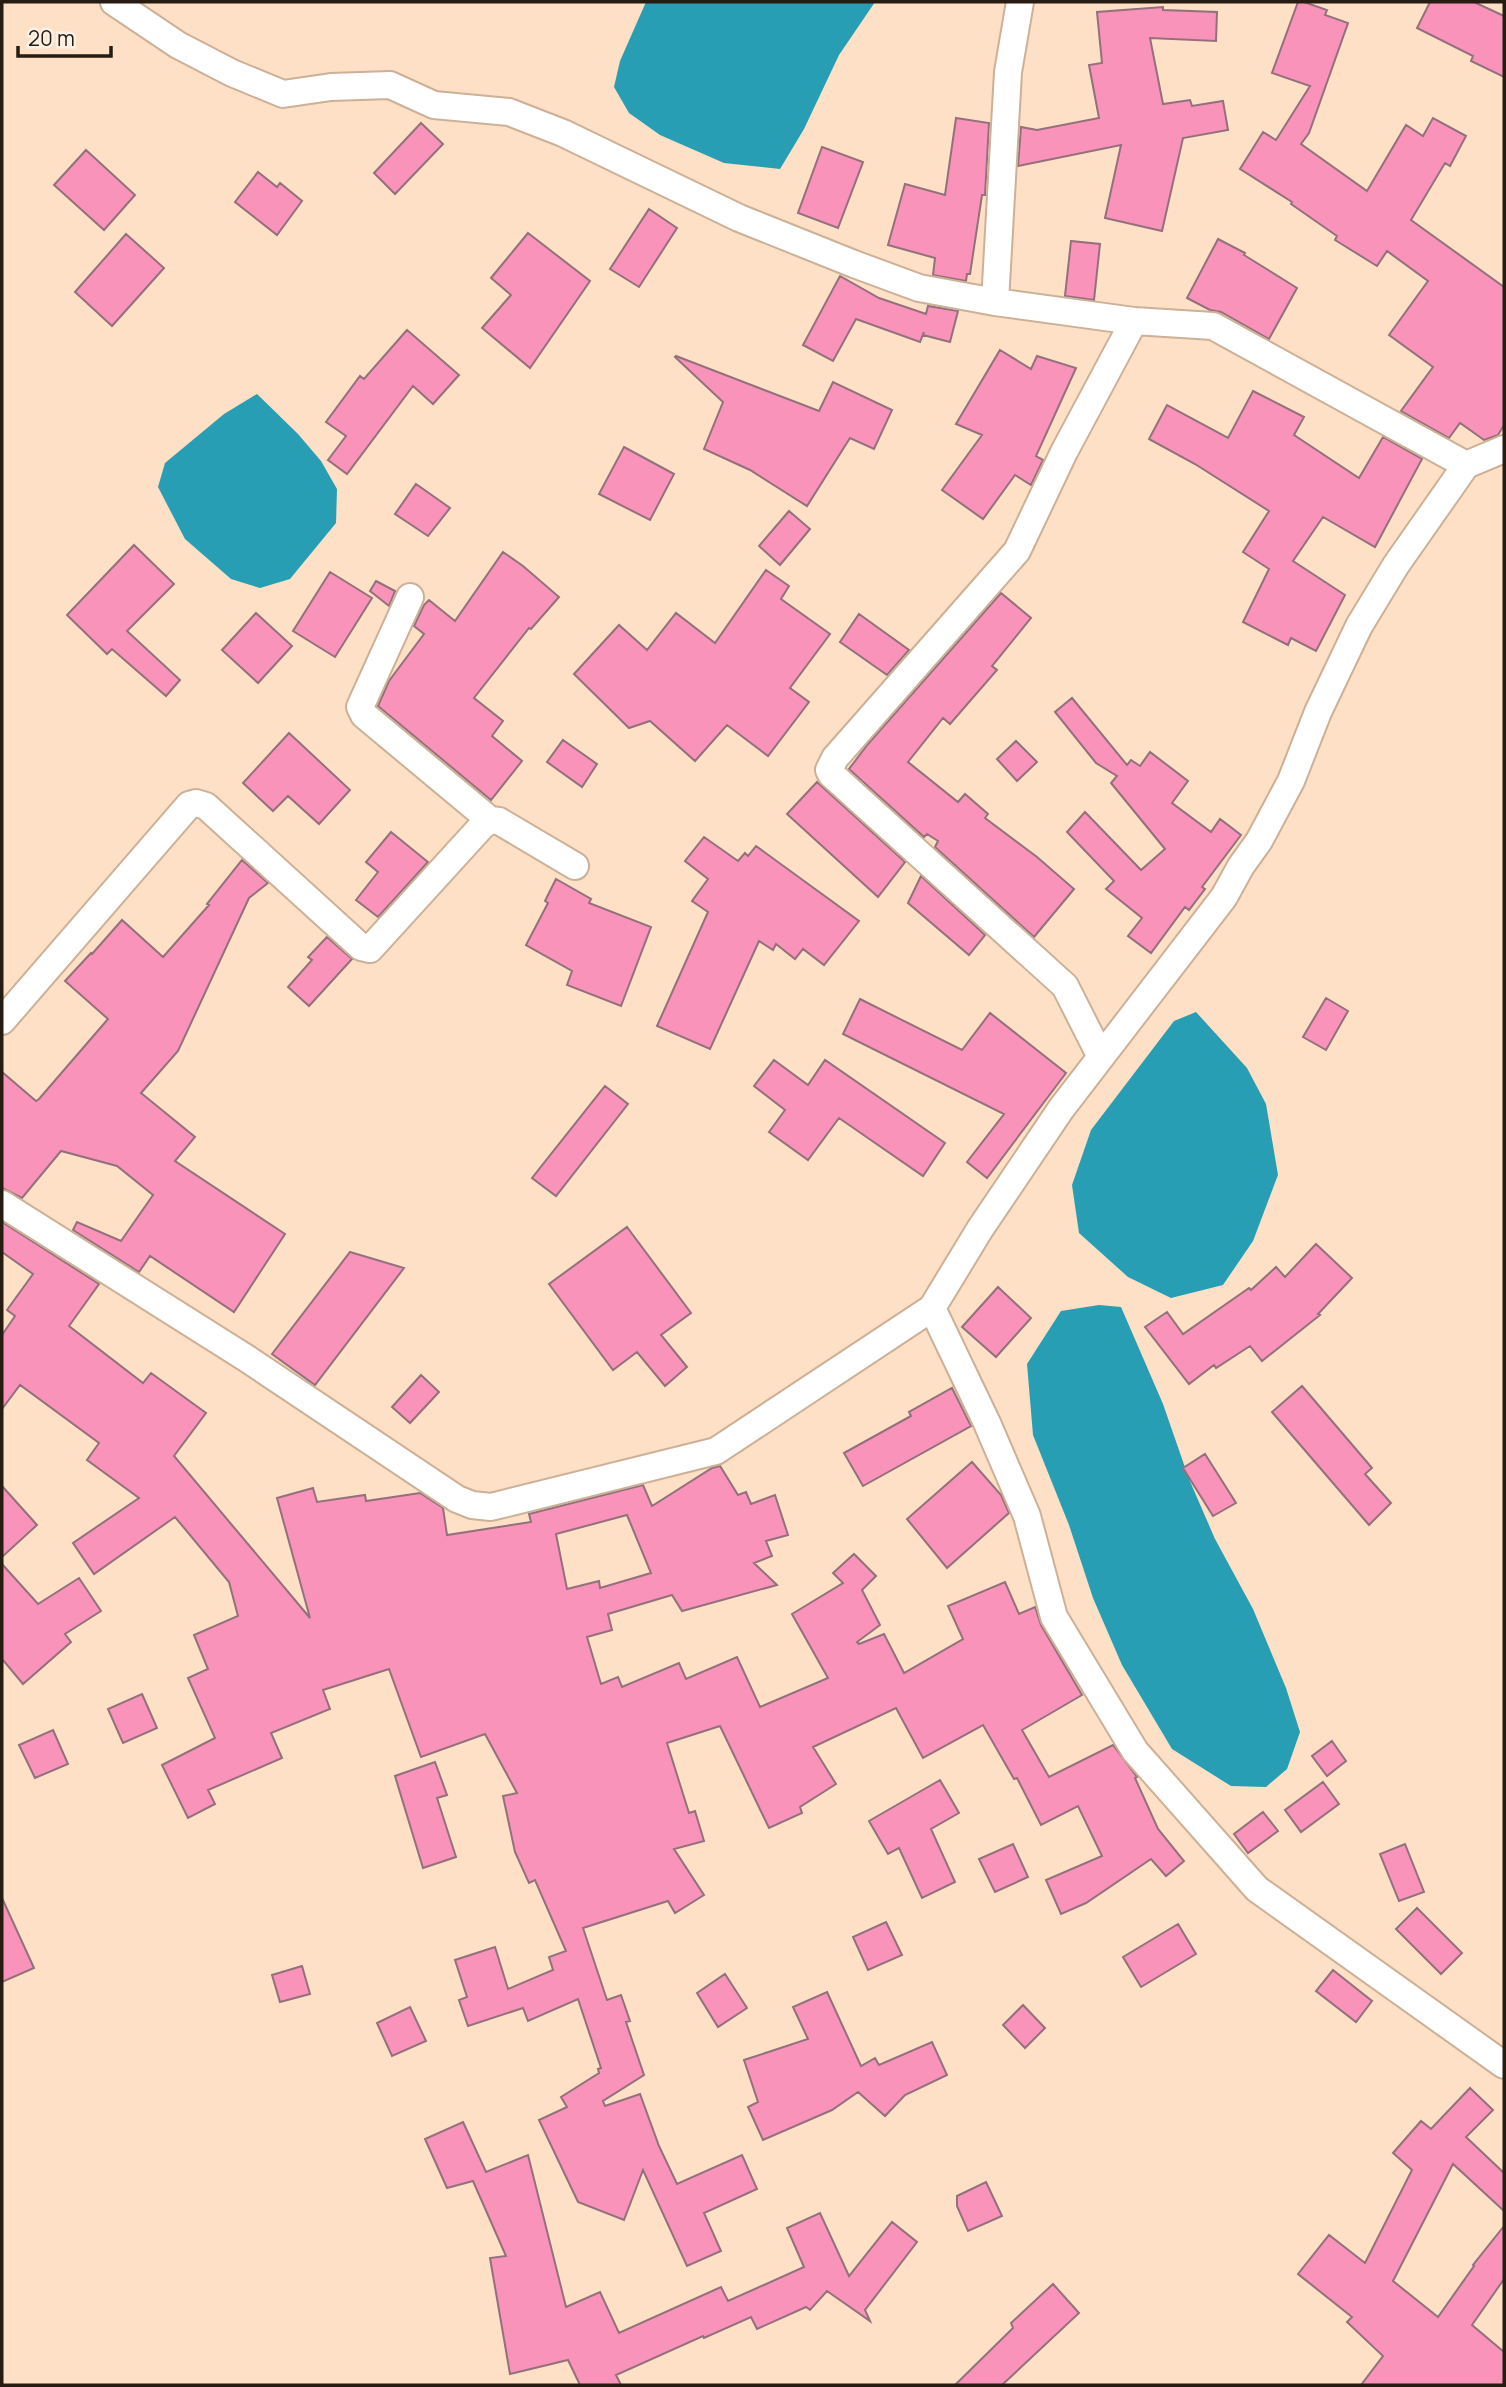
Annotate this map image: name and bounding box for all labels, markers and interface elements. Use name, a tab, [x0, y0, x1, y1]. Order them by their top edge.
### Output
scale bar	[18, 14, 110, 58]
text: 20 m	[28, 24, 75, 52]

